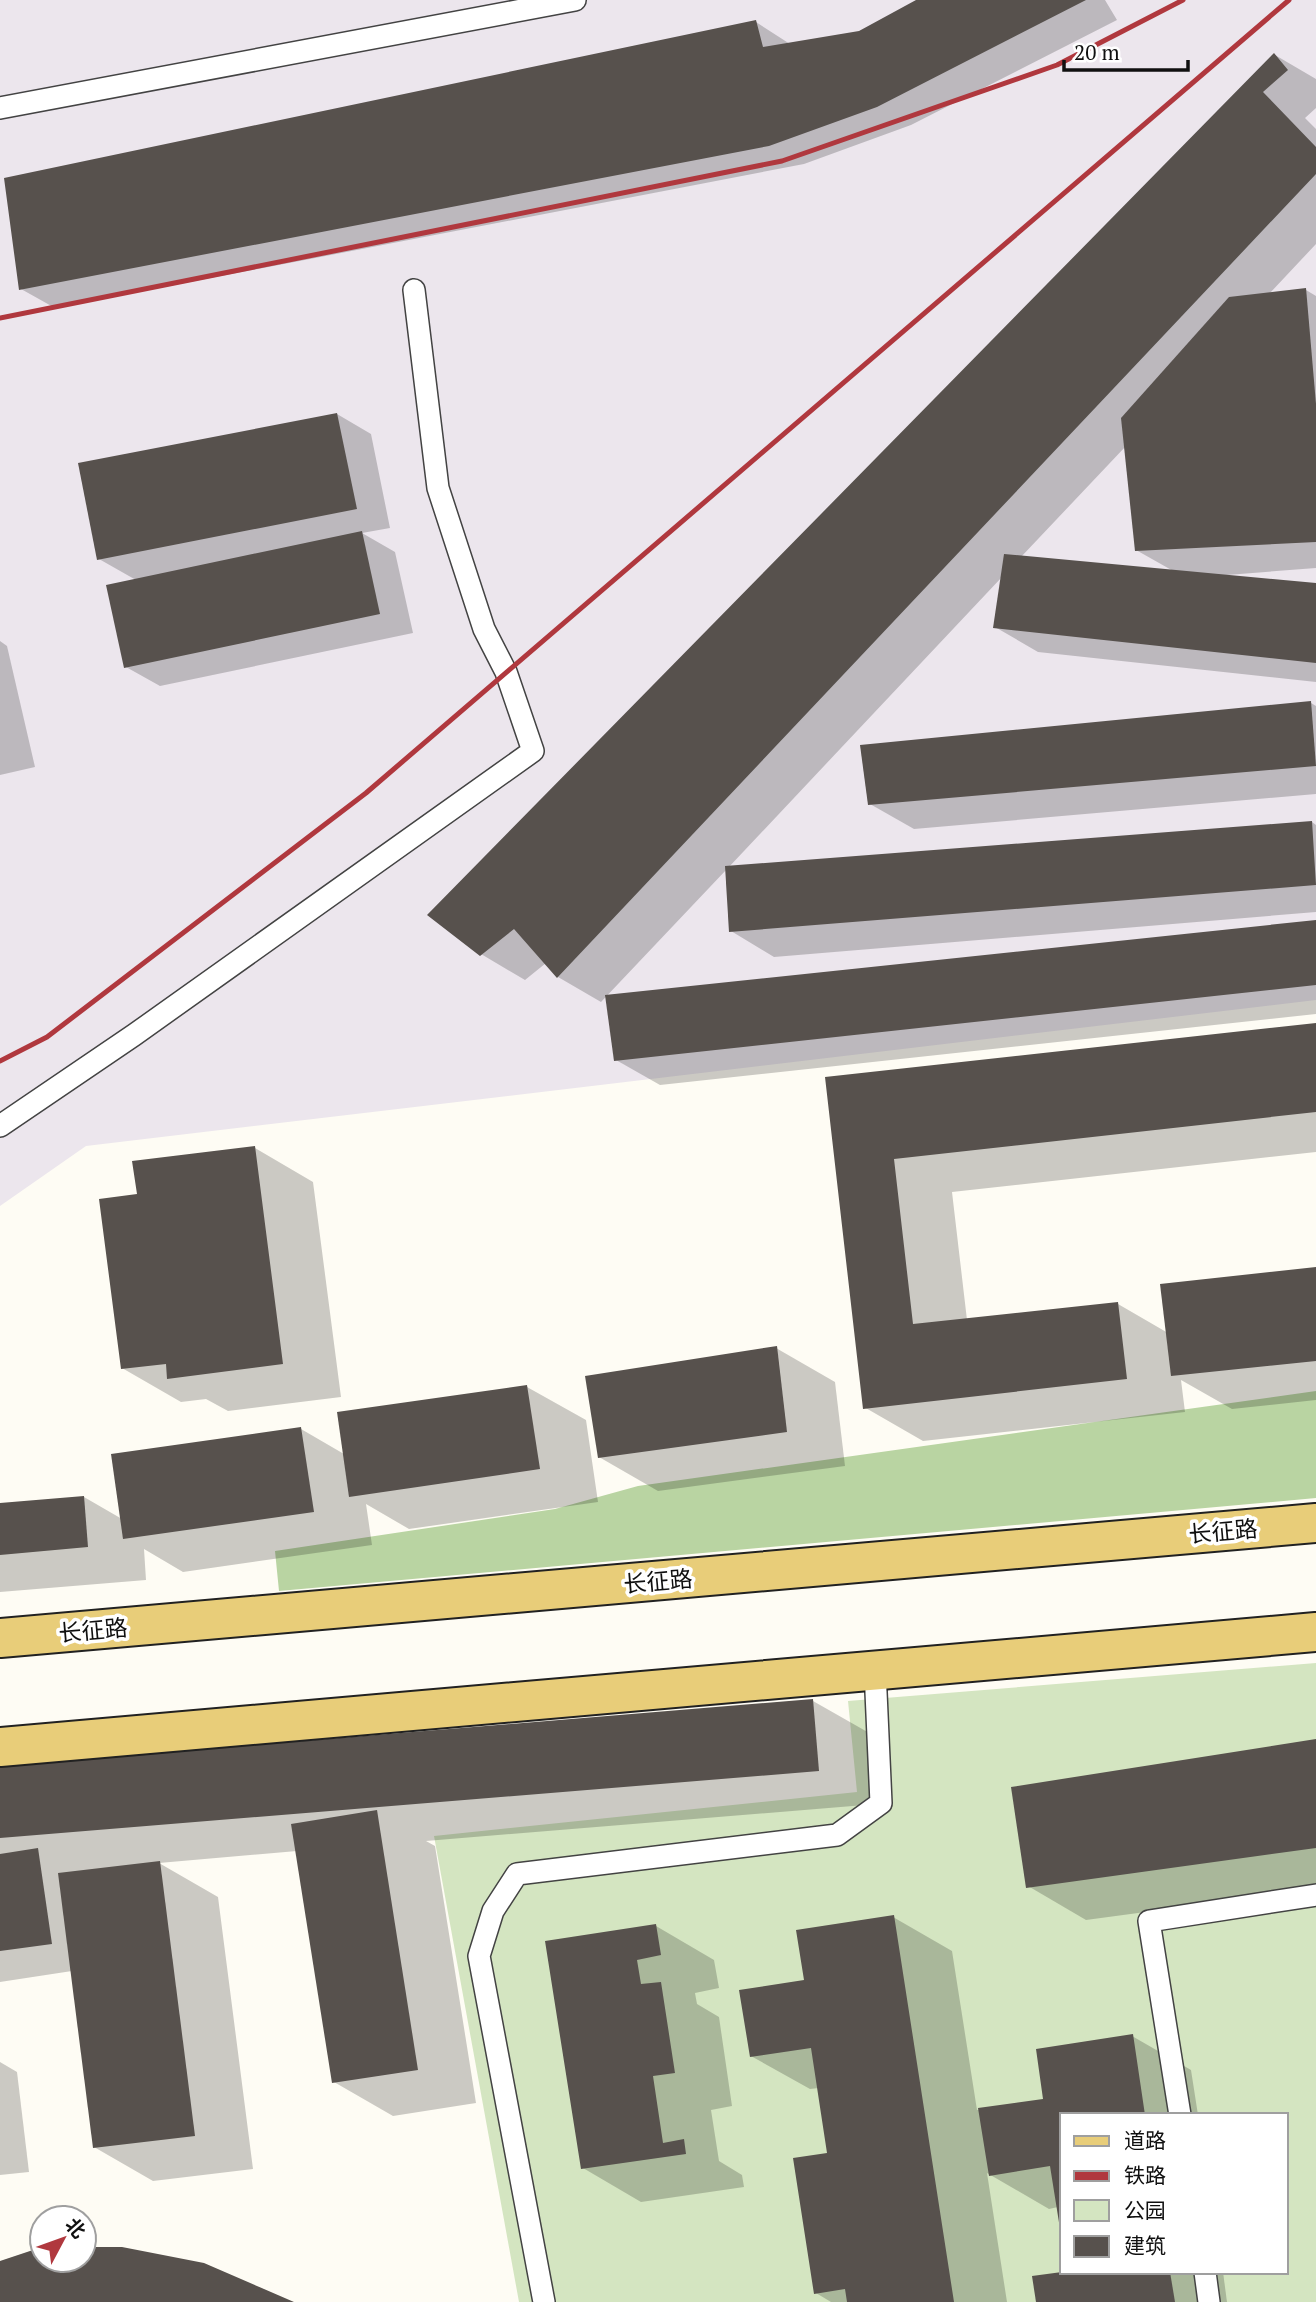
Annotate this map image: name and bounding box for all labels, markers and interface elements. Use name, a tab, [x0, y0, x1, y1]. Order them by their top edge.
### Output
scale bar	[1064, 28, 1188, 72]
text: 20 m	[1074, 38, 1120, 66]
street label: 长征路	[1187, 1513, 1259, 1549]
street label: 长征路	[622, 1563, 694, 1599]
street label: 长征路	[57, 1612, 129, 1648]
legend	[1060, 2113, 1288, 2274]
text: 道路	[1124, 2126, 1166, 2154]
text: 铁路	[1124, 2161, 1166, 2189]
text: 公园	[1124, 2196, 1166, 2224]
north arrow	[28, 2204, 98, 2274]
text: 北	[61, 2212, 92, 2243]
text: 建筑	[1124, 2231, 1166, 2259]

